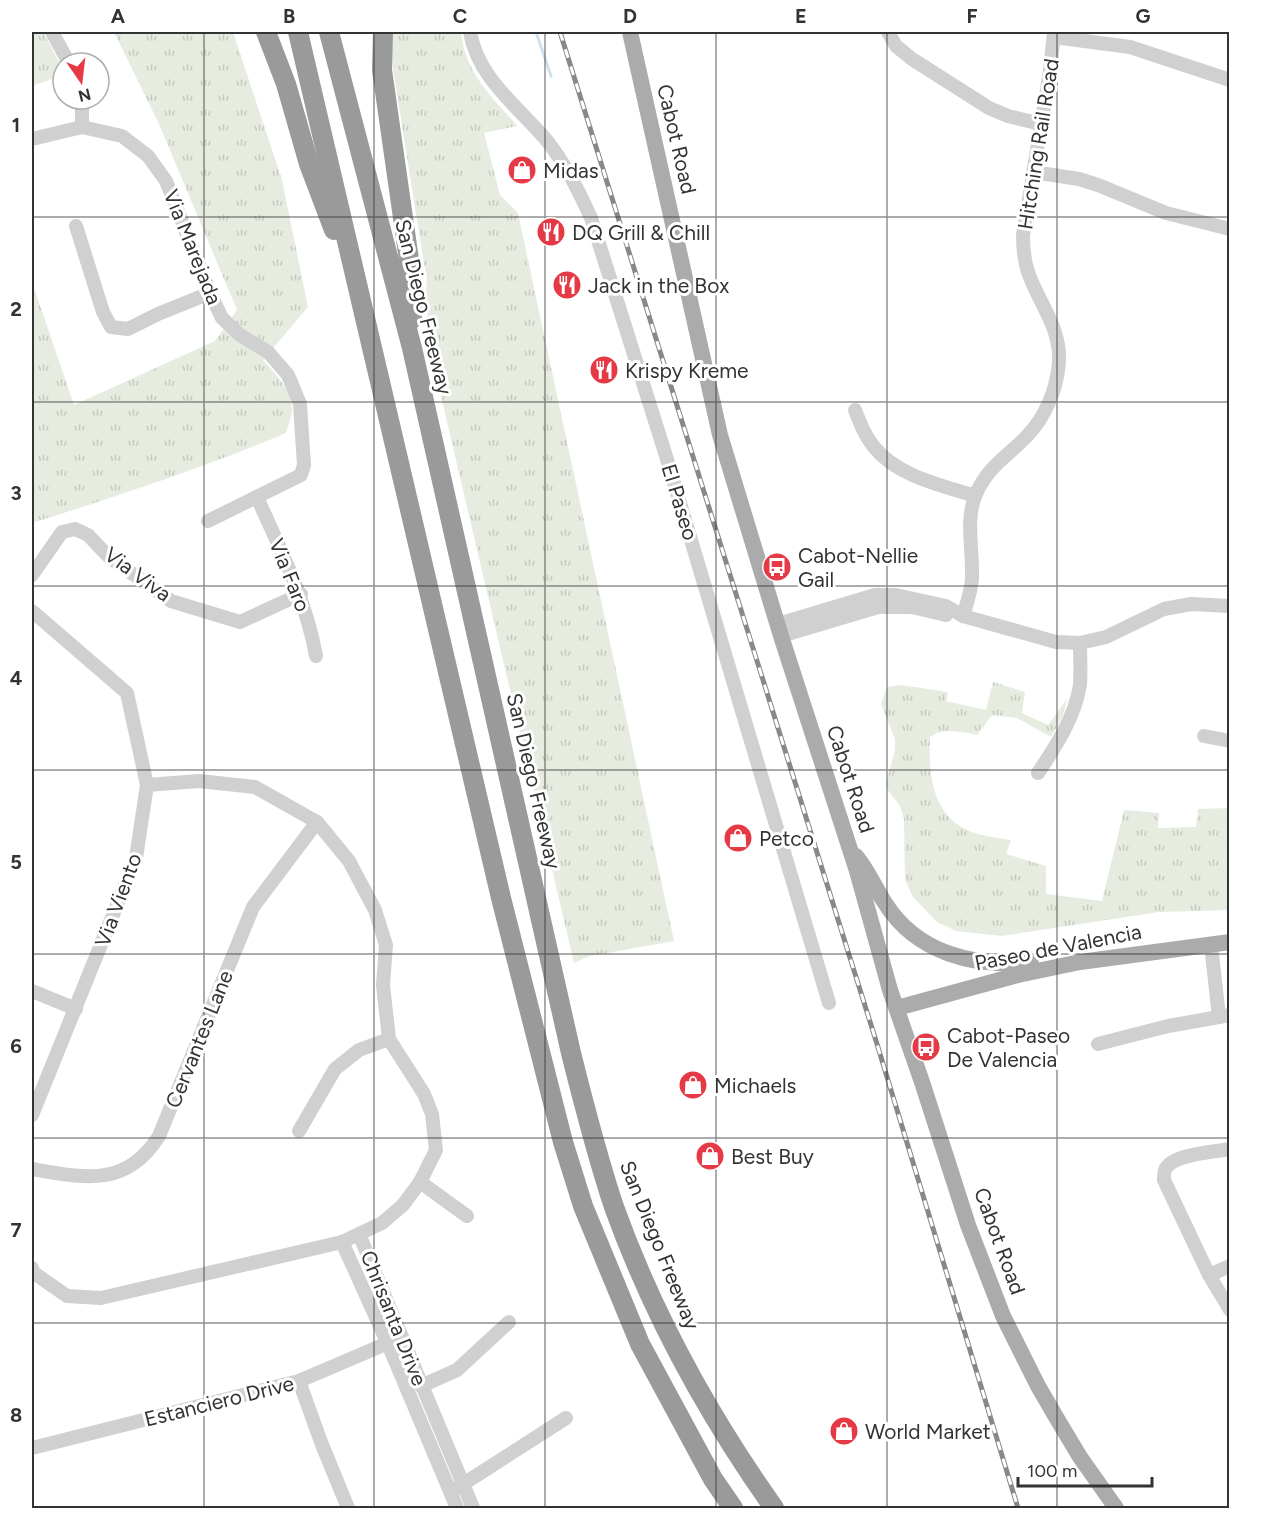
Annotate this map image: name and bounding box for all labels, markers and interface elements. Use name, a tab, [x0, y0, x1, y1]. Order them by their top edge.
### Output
text: A	[111, 4, 126, 28]
text: B	[283, 4, 295, 28]
text: C	[453, 4, 467, 28]
text: D	[623, 4, 637, 28]
text: E	[795, 4, 807, 28]
text: F	[966, 4, 978, 28]
text: G	[1136, 4, 1151, 28]
north arrow	[51, 51, 111, 111]
street label: Hitching Rail Road	[1012, 57, 1064, 231]
street label: Cabot Road	[652, 82, 702, 196]
text: N	[76, 84, 93, 106]
text: 1	[12, 113, 20, 137]
shop icon: Midas	[506, 154, 538, 186]
place label: Midas	[543, 158, 598, 183]
street label: Via Marejada	[159, 186, 227, 308]
restaurant icon: DQ Grill & Chill	[535, 216, 567, 248]
street label: San Diego Freeway	[390, 217, 458, 397]
place label: DQ Grill & Chill	[572, 220, 710, 245]
restaurant icon: Jack in the Box	[551, 269, 583, 301]
place label: Jack in the Box	[588, 273, 729, 298]
text: 2	[10, 297, 22, 321]
restaurant icon: Krispy Kreme	[588, 354, 620, 386]
place label: Krispy Kreme	[625, 358, 749, 383]
street label: El Paseo	[657, 461, 703, 543]
text: 3	[10, 481, 22, 505]
street label: Via Faro	[264, 535, 316, 615]
street label: Via Viva	[100, 542, 176, 606]
place label: Cabot-Nellie Gail	[798, 543, 918, 592]
bus stop icon: Cabot-Nellie Gail	[761, 551, 793, 583]
text: 4	[10, 666, 23, 690]
street label: San Diego Freeway	[502, 691, 566, 871]
street label: Cabot Road	[822, 722, 880, 836]
shop icon: Petco	[722, 822, 754, 854]
place label: Petco	[759, 826, 814, 851]
text: 5	[10, 850, 22, 874]
street label: Via Viento	[89, 850, 147, 950]
street label: Paseo de Valencia	[972, 919, 1144, 975]
street label: Cervantes Lane	[160, 967, 238, 1111]
place label: Cabot-Paseo De Valencia	[947, 1023, 1070, 1072]
bus stop icon: Cabot-Paseo De Valencia	[910, 1031, 942, 1063]
text: 6	[10, 1034, 22, 1058]
shop icon: Michaels	[677, 1069, 709, 1101]
place label: Michaels	[714, 1073, 796, 1098]
shop icon: Best Buy	[694, 1140, 726, 1172]
place label: Best Buy	[731, 1144, 814, 1169]
street label: San Diego Freeway	[615, 1157, 705, 1333]
street label: Cabot Road	[969, 1184, 1031, 1298]
text: 7	[10, 1218, 22, 1242]
street label: Chrisanta Drive	[356, 1247, 432, 1389]
street label: Estanciero Drive	[142, 1370, 296, 1432]
text: 8	[10, 1403, 22, 1427]
shop icon: World Market	[828, 1415, 860, 1447]
place label: World Market	[865, 1419, 991, 1444]
scale bar	[1018, 1450, 1152, 1488]
text: 100 m	[1027, 1460, 1077, 1482]

